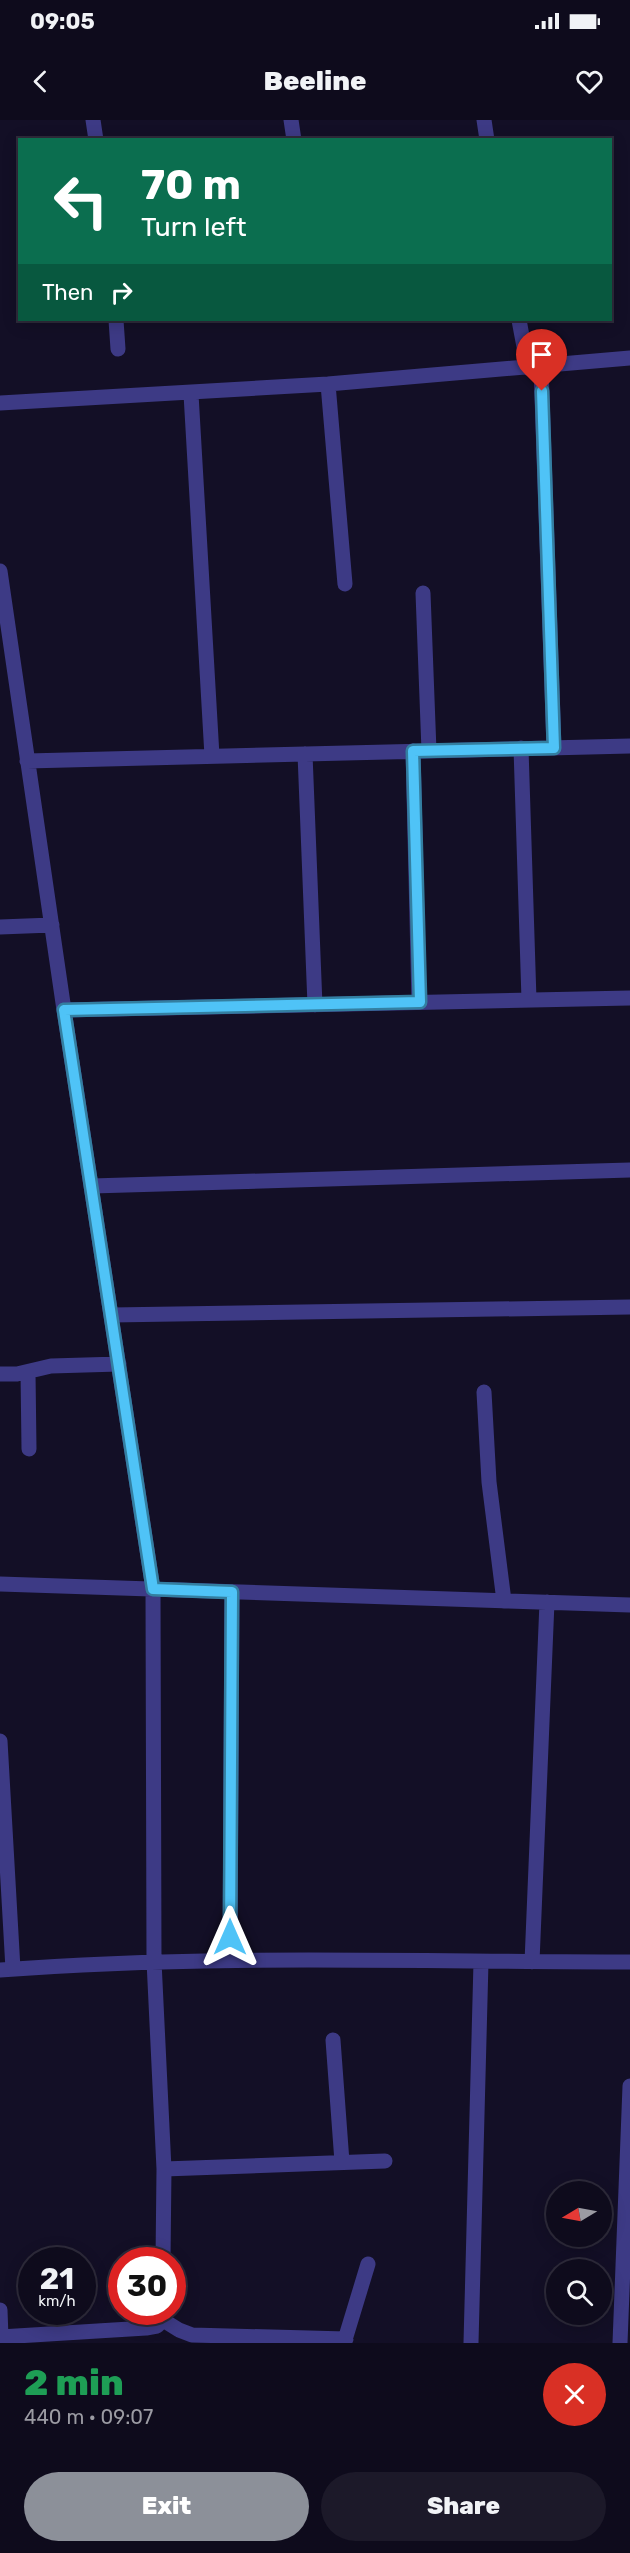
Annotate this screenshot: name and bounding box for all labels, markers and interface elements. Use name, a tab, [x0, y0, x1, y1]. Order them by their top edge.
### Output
text: 09:05	[30, 8, 95, 35]
icon: back	[24, 65, 57, 98]
text: Beeline	[264, 65, 366, 97]
icon: heart	[573, 65, 606, 98]
text: 70 m	[141, 160, 241, 210]
icon: left	[42, 162, 120, 240]
text: Turn left	[141, 211, 246, 243]
icon: right	[105, 276, 138, 309]
text: Then	[42, 279, 93, 306]
pin	[516, 329, 567, 391]
icon: arrive	[525, 338, 558, 371]
position arrow	[198, 1905, 262, 1969]
north arrow	[546, 2181, 612, 2247]
map controls	[546, 2181, 612, 2325]
speed limit sign: 30	[108, 2247, 186, 2325]
button: search	[546, 2259, 612, 2325]
text: 21	[40, 2261, 74, 2297]
text: km/h	[38, 2292, 76, 2310]
text: 2 min	[24, 2361, 124, 2404]
button: close	[543, 2363, 606, 2426]
text: 440 m · 09:07	[24, 2405, 153, 2429]
button: Exit	[24, 2472, 309, 2541]
button: Share	[321, 2472, 606, 2541]

